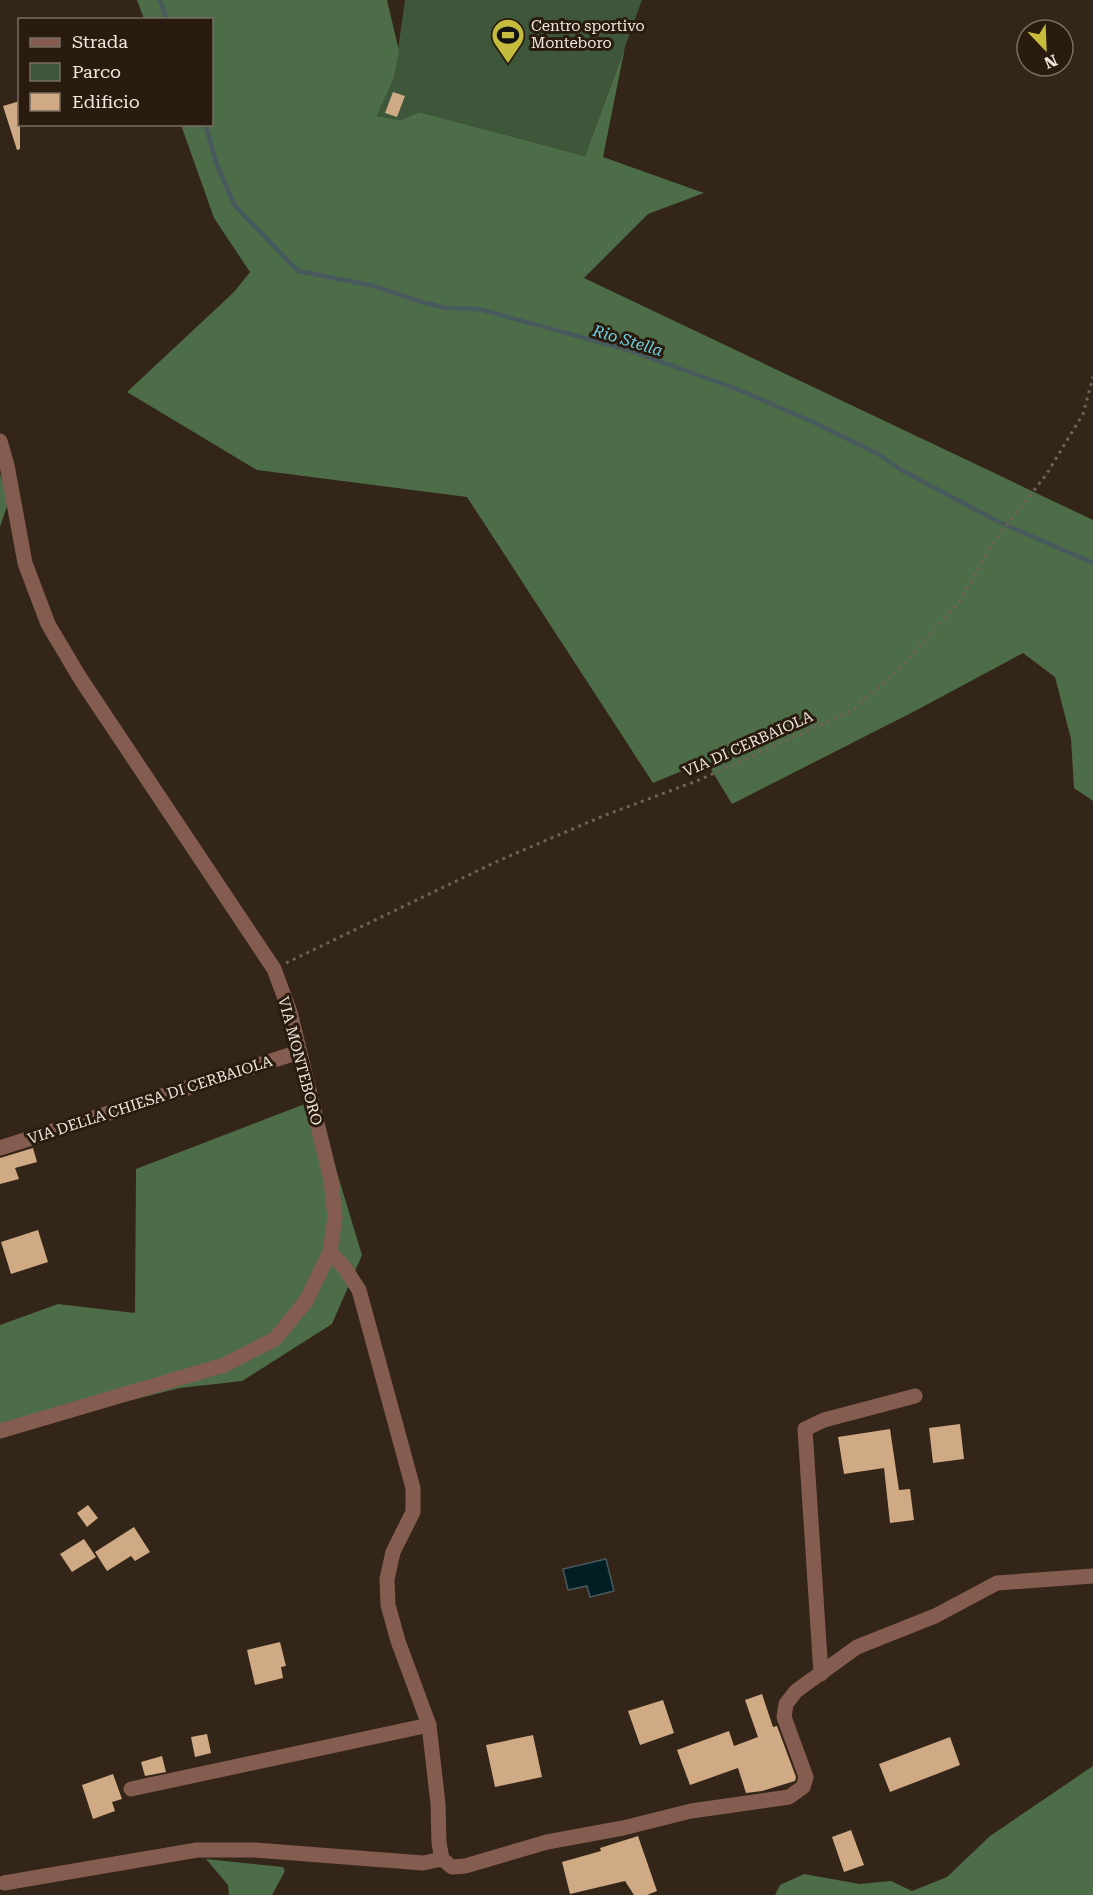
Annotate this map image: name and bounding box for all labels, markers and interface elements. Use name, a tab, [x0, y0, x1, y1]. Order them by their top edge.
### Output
sports icon: Centro sportivo Monteboro	[490, 17, 526, 64]
place label: Centro sportivo Monteboro	[531, 17, 645, 52]
legend	[18, 18, 213, 126]
north arrow	[1015, 18, 1075, 78]
text: Strada	[72, 31, 128, 52]
text: N	[1041, 50, 1060, 73]
text: Parco	[72, 61, 121, 82]
text: Edificio	[72, 91, 140, 112]
water label: Rio Stella	[590, 321, 665, 360]
street label: VIA DI CERBAIOLA	[680, 707, 816, 781]
street label: VIA MONTEBORO	[274, 995, 326, 1127]
street label: VIA DELLA CHIESA DI CERBAIOLA	[25, 1052, 275, 1148]

